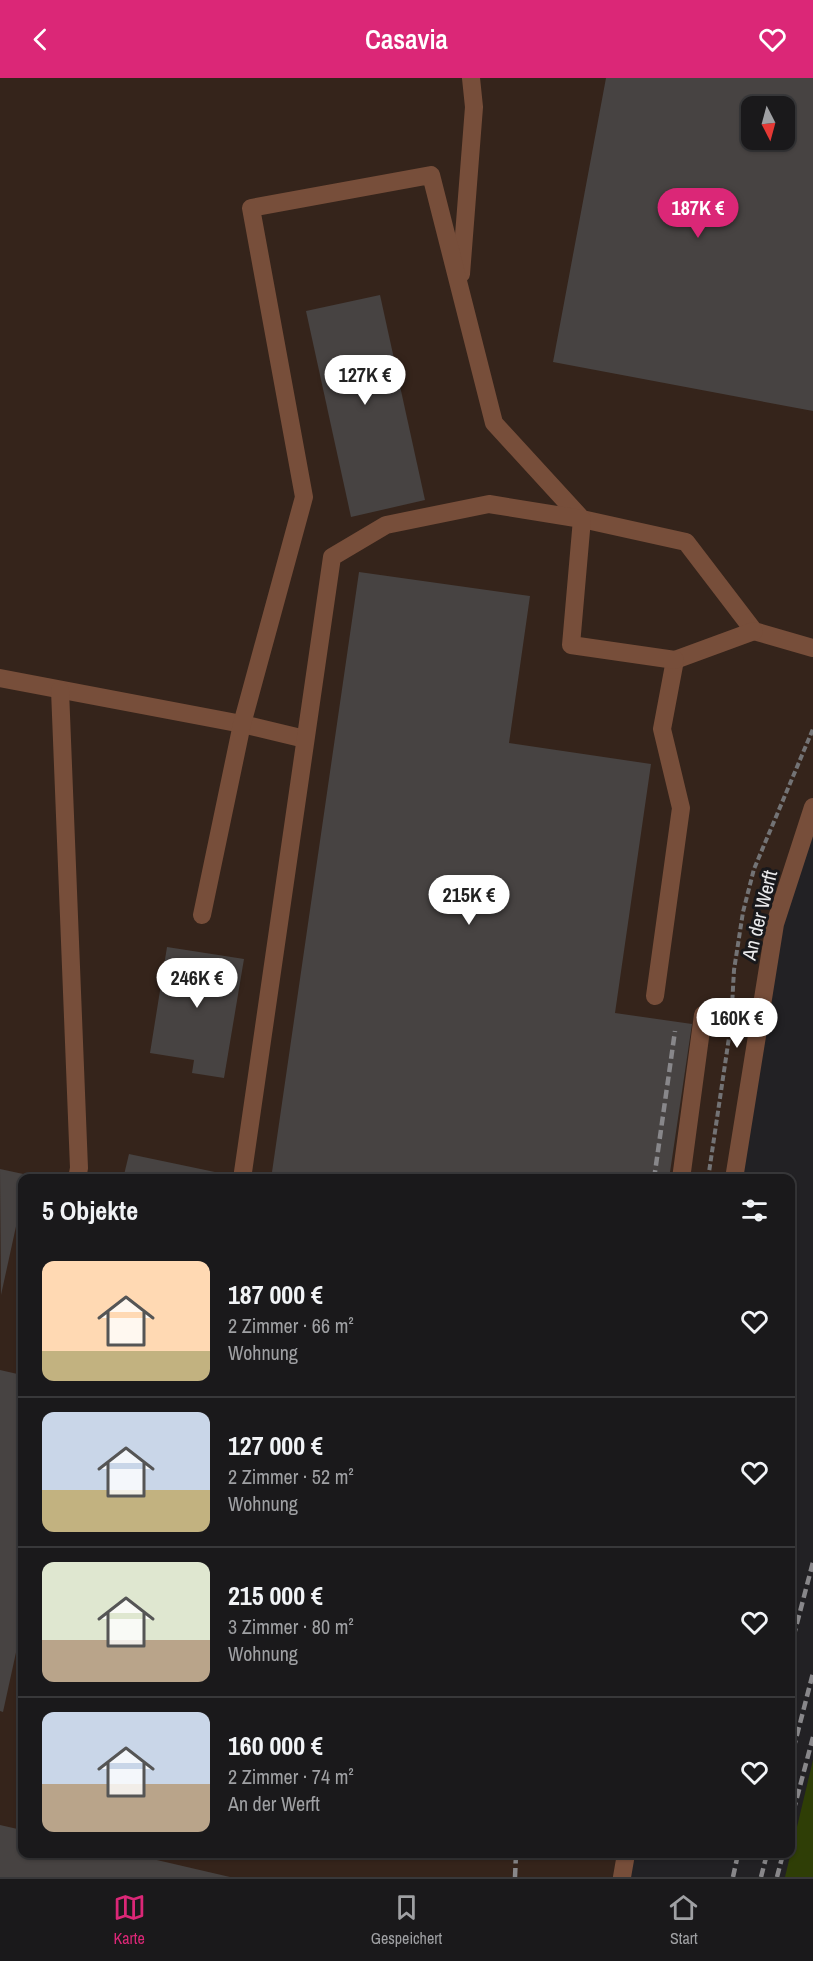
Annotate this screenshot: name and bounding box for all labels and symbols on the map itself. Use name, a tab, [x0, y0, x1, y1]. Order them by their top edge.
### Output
north arrow	[741, 96, 795, 150]
pin: 187K €	[649, 188, 747, 239]
pin: 127K €	[316, 355, 414, 406]
street label: An der Werft	[735, 867, 783, 964]
pin: 215K €	[420, 875, 518, 926]
pin: 246K €	[148, 958, 246, 1009]
pin: 160K €	[688, 998, 786, 1049]

